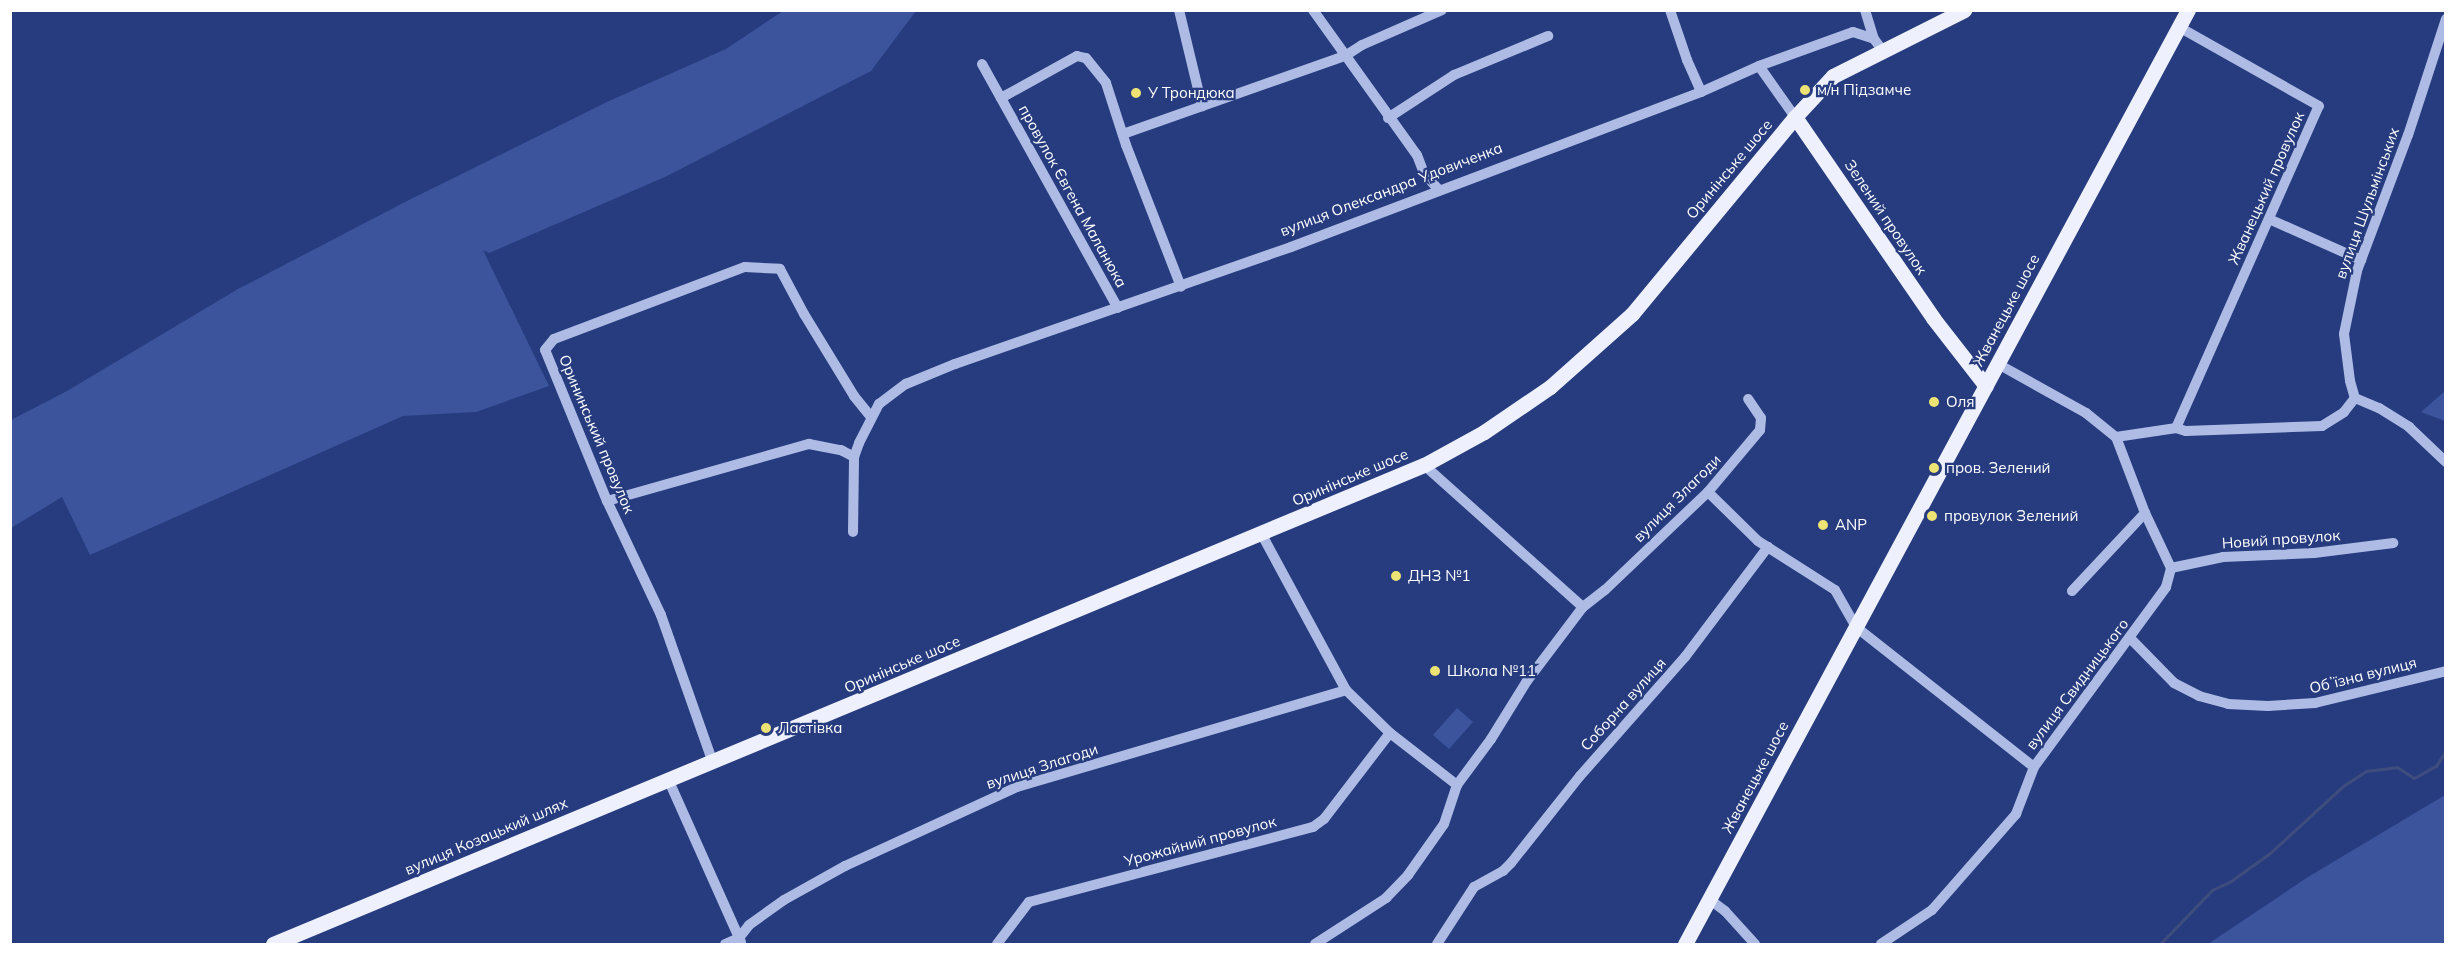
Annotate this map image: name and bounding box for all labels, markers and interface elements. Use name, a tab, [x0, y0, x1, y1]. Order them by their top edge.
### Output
place label: м/н Підзамче	[1817, 81, 1911, 99]
marker: м/н Підзамче	[1798, 83, 1812, 97]
place label: У Трондюка	[1148, 84, 1235, 102]
marker: У Трондюка	[1129, 86, 1143, 100]
street label: провулок Євгена Маланюка	[1015, 102, 1131, 290]
street label: Жванецький провулок	[2224, 109, 2308, 267]
street label: Оринінське шосе	[1682, 116, 1776, 222]
street label: вулиця Шульмінських	[2331, 125, 2403, 281]
street label: вулиця Олександра Удовиченка	[1277, 138, 1505, 240]
street label: Зелений провулок	[1841, 156, 1931, 278]
street label: Жванецьке шосе	[1969, 251, 2043, 369]
street label: Орининський провулок	[555, 352, 639, 516]
place label: Оля	[1946, 393, 1974, 411]
marker: Оля	[1927, 395, 1941, 409]
street label: Оринінське шосе	[1289, 444, 1411, 510]
street label: вулиця Злагоди	[1630, 451, 1724, 545]
place label: пров. Зелений	[1946, 459, 2051, 477]
marker: пров. Зелений	[1927, 461, 1941, 475]
place label: провулок Зелений	[1944, 507, 2078, 525]
marker: провулок Зелений	[1925, 509, 1939, 523]
place label: ANP	[1835, 516, 1867, 534]
marker: ANP	[1816, 518, 1830, 532]
street label: Новий провулок	[2221, 526, 2341, 552]
place label: ДНЗ №1	[1408, 567, 1471, 585]
marker: ДНЗ №1	[1389, 569, 1403, 583]
street label: вулиця Свидницького	[2022, 615, 2132, 753]
street label: Оринінське шосе	[841, 631, 963, 697]
street label: Обʼїзна вулиця	[2308, 653, 2418, 697]
street label: Соборна вулиця	[1577, 654, 1669, 754]
place label: Школа №11	[1447, 662, 1536, 680]
marker: Школа №11	[1428, 664, 1442, 678]
street label: Жванецьке шосе	[1718, 718, 1792, 836]
place label: Ластівка	[778, 719, 842, 737]
marker: Ластівка	[759, 721, 773, 735]
street label: вулиця Злагоди	[984, 739, 1100, 793]
street label: вулиця Козацький шлях	[402, 794, 570, 878]
street label: Урожайний провулок	[1122, 812, 1278, 870]

